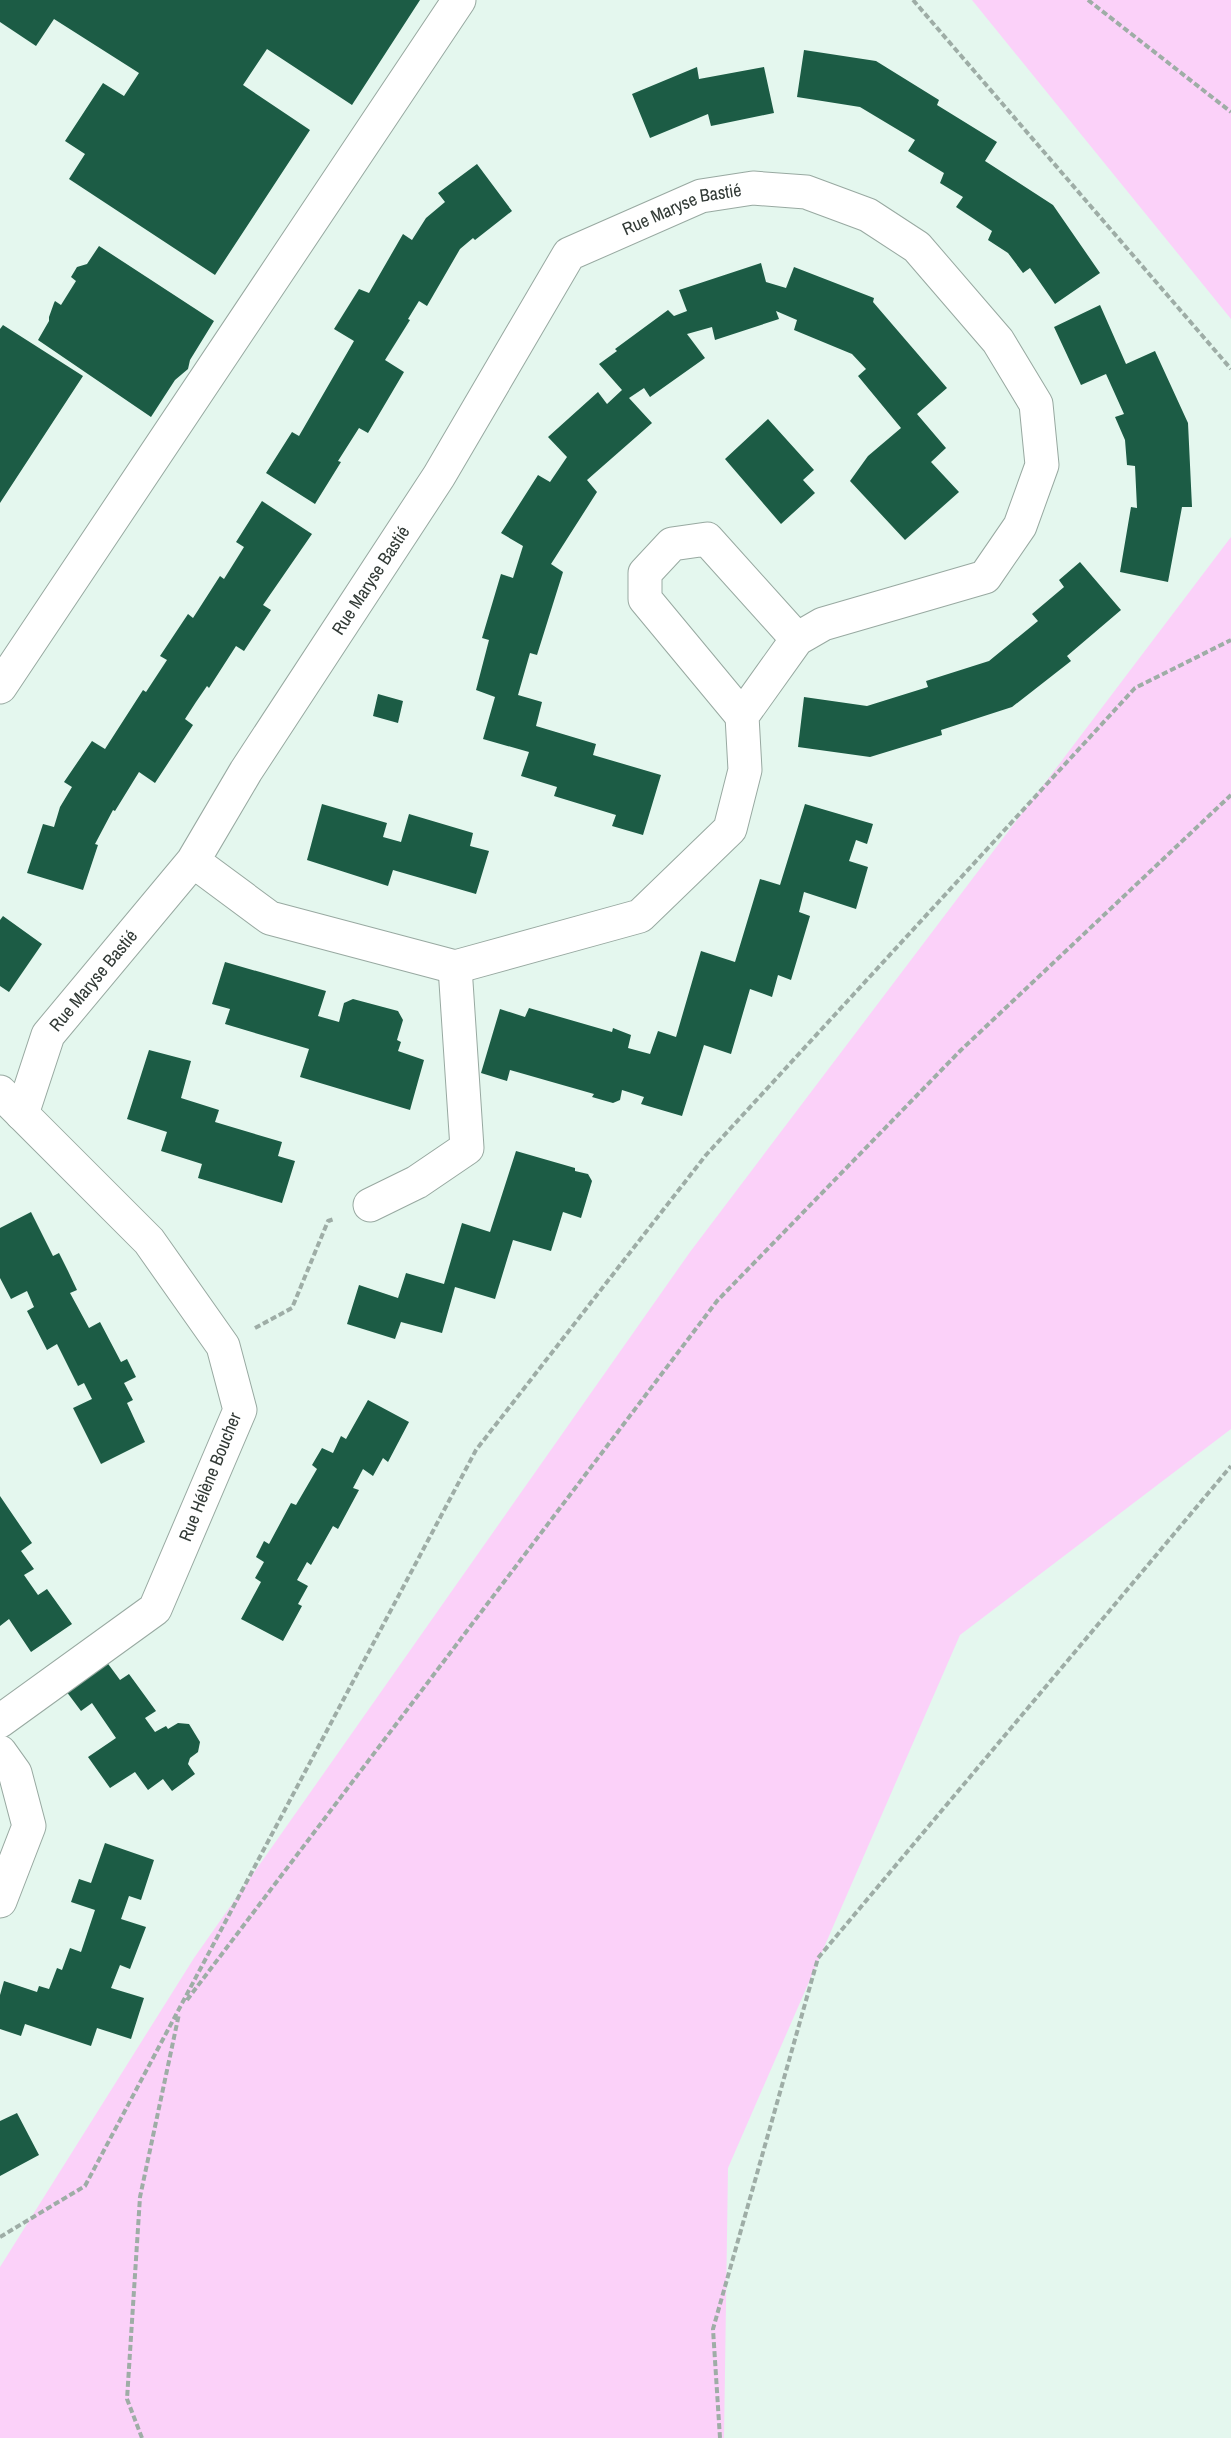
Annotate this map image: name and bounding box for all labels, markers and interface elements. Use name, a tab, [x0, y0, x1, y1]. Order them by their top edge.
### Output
street label: Rue Maryse Bastié	[618, 177, 743, 241]
street label: Rue Maryse Bastié	[325, 521, 415, 639]
street label: Rue Maryse Bastié	[43, 924, 143, 1037]
street label: Rue Hélène Boucher	[172, 1409, 247, 1545]

